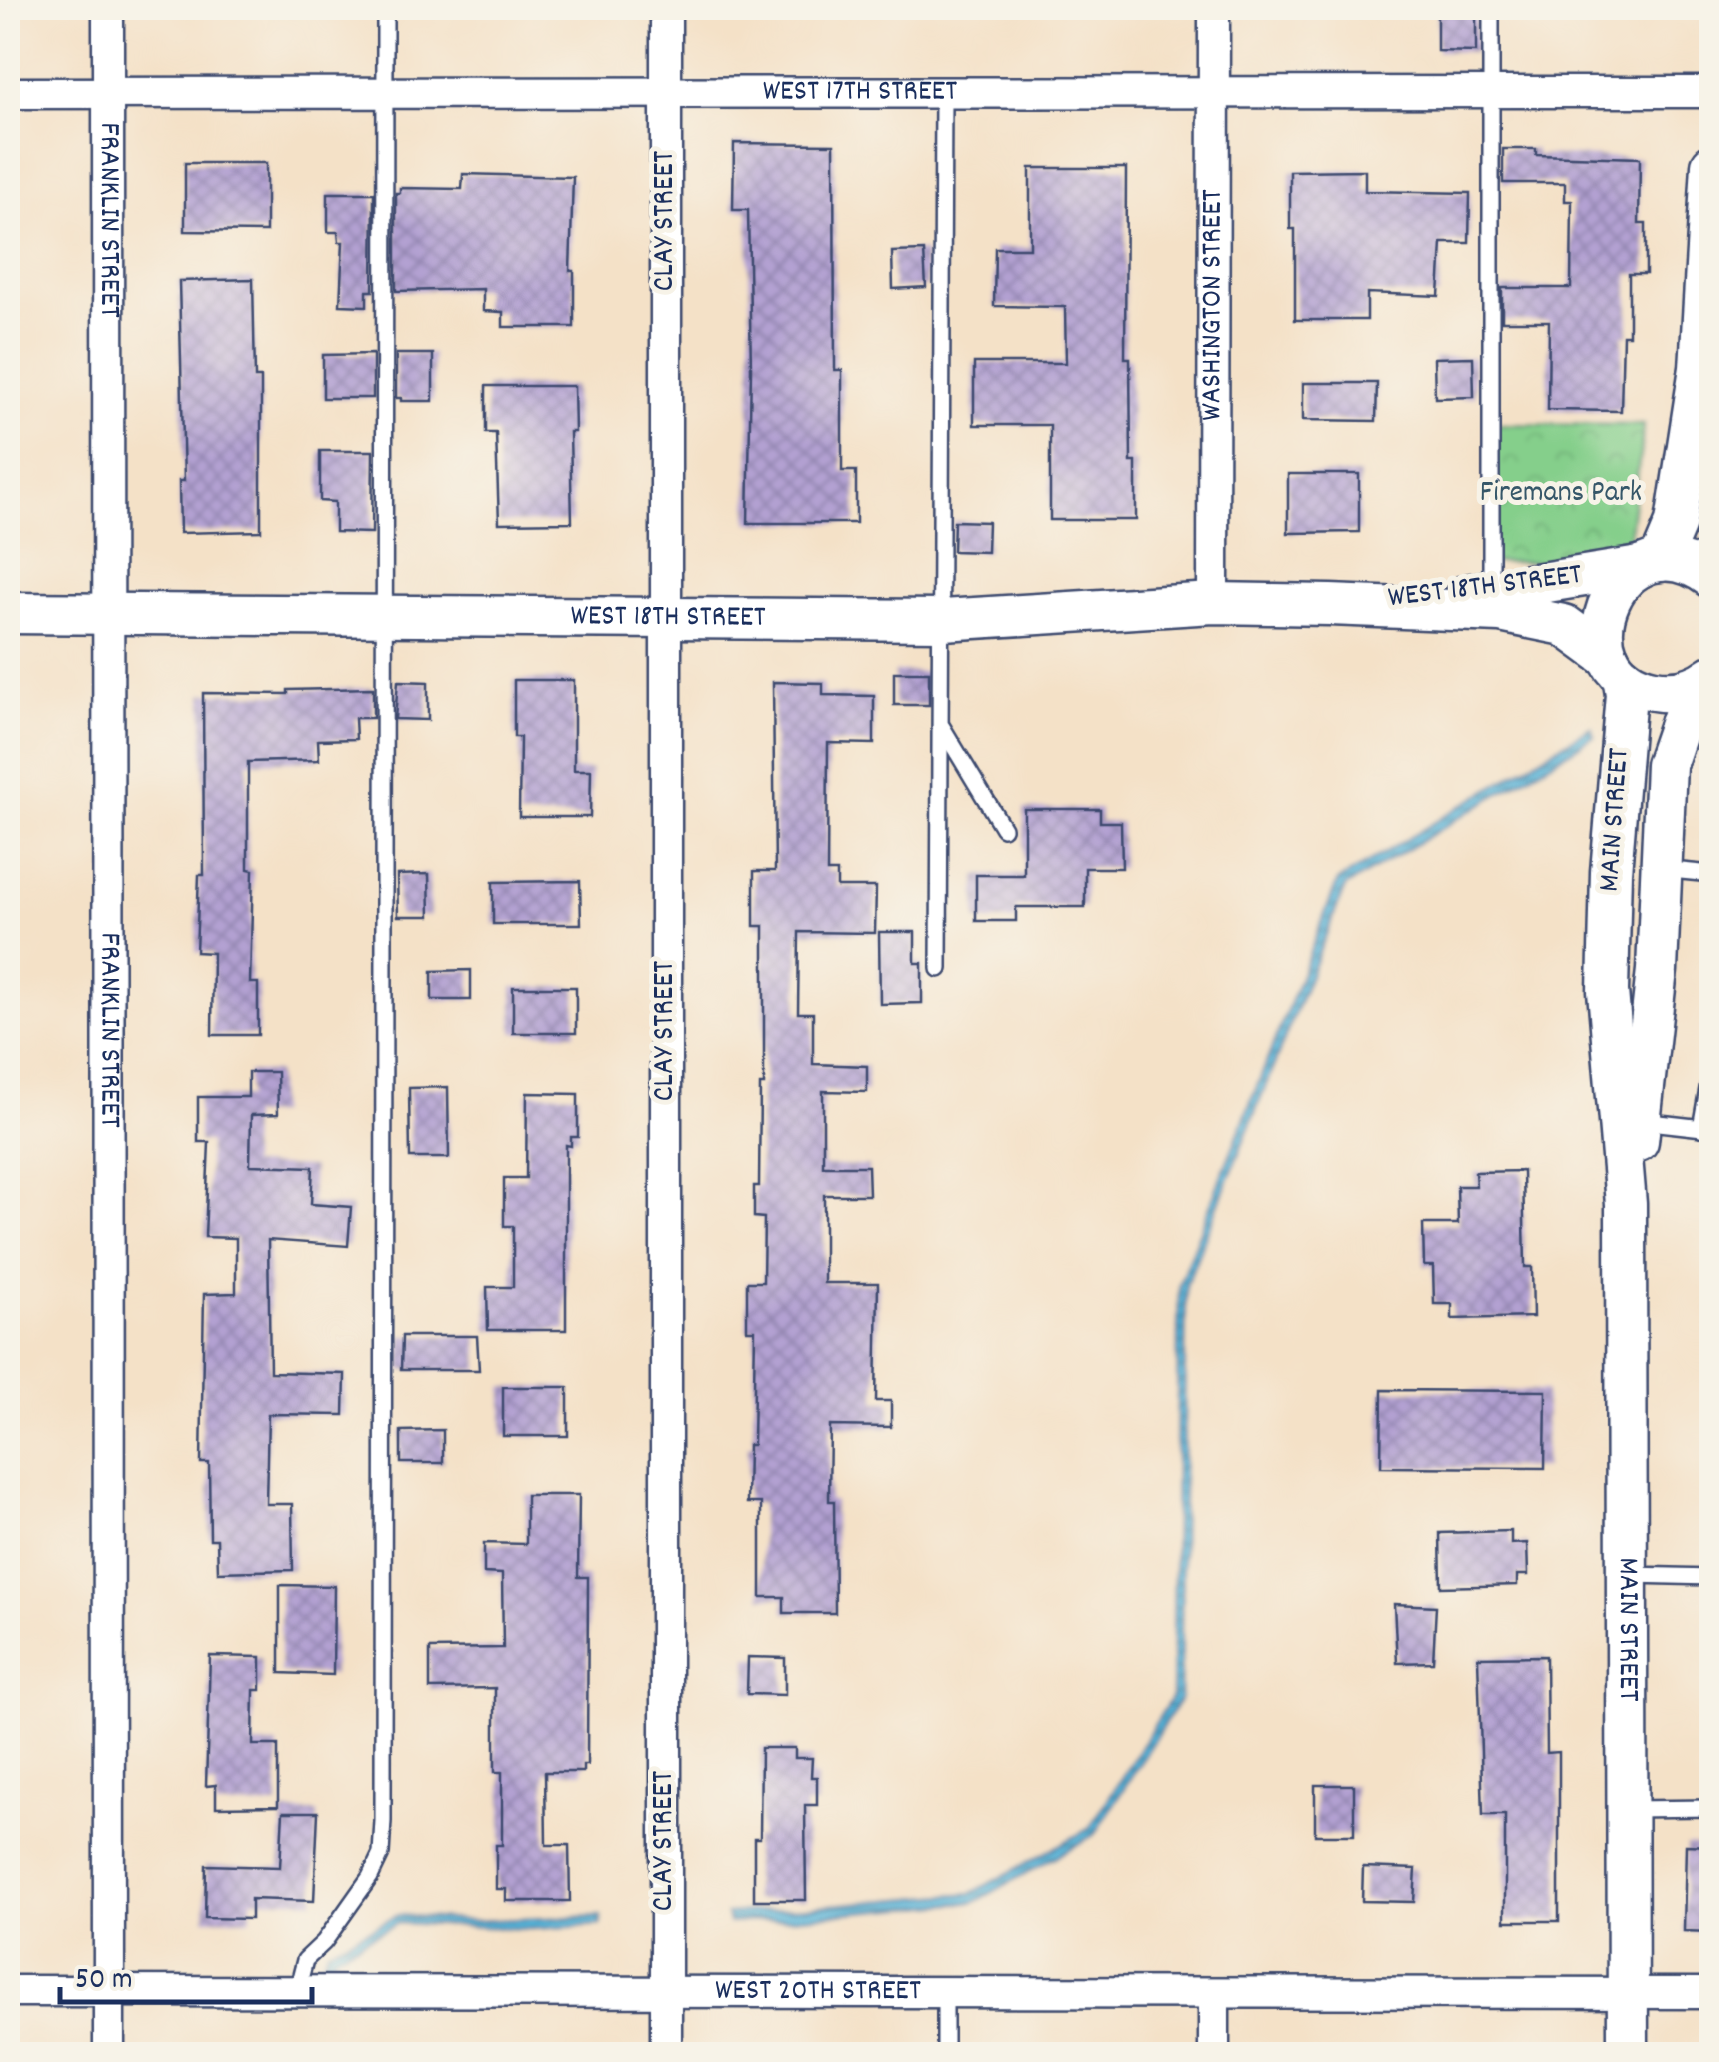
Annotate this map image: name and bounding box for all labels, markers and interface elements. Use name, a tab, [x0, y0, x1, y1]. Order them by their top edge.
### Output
street label: WEST 17TH STREET	[763, 71, 957, 114]
street label: FRANKLIN STREET	[87, 122, 130, 318]
street label: CLAY STREET	[645, 151, 688, 291]
street label: WASHINGTON STREET	[1192, 189, 1235, 421]
park label: Firemans Park	[1480, 473, 1642, 516]
street label: WEST 18TH STREET	[1386, 555, 1584, 621]
street label: WEST 18TH STREET	[570, 596, 766, 640]
street label: MAIN STREET	[1590, 747, 1642, 893]
street label: FRANKLIN STREET	[87, 932, 130, 1128]
street label: CLAY STREET	[645, 961, 688, 1101]
street label: MAIN STREET	[1605, 1557, 1649, 1701]
street label: CLAY STREET	[644, 1771, 687, 1911]
scale bar	[60, 1942, 312, 2004]
text: 50 m	[75, 1960, 133, 2003]
street label: WEST 20TH STREET	[715, 1970, 921, 2014]

